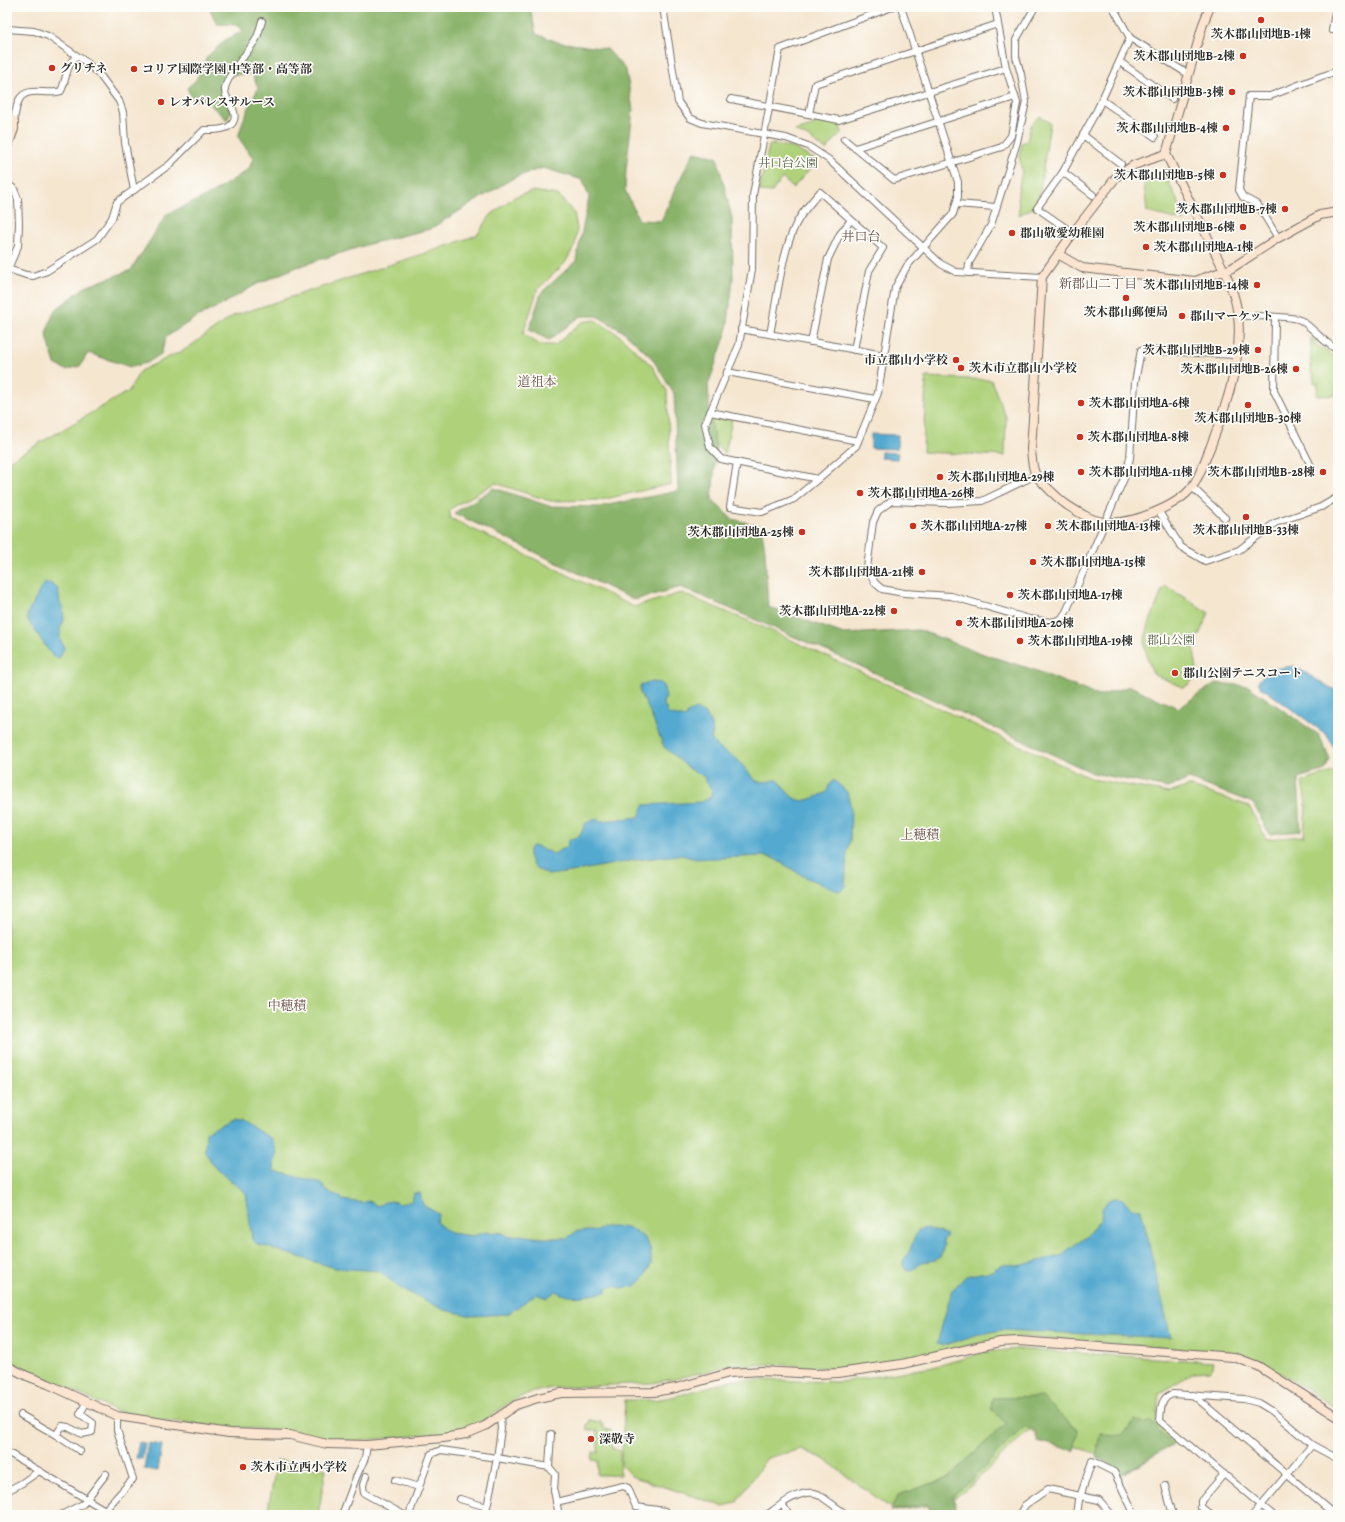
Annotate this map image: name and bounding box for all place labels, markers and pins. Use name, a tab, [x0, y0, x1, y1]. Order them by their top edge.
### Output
marker: 茨木郡山団地B-1棟	[1256, 15, 1266, 25]
place label: 茨木郡山団地B-1棟	[1211, 26, 1311, 42]
place label: 茨木郡山団地B-2棟	[1133, 48, 1235, 64]
marker: 茨木郡山団地B-2棟	[1238, 51, 1248, 61]
place label: グリチネ	[60, 60, 107, 76]
place label: コリア国際学園 中等部・高等部	[142, 61, 312, 77]
marker: グリチネ	[47, 63, 57, 73]
marker: コリア国際学園 中等部・高等部	[129, 64, 139, 74]
place label: 茨木郡山団地B-3棟	[1123, 84, 1224, 100]
marker: 茨木郡山団地B-3棟	[1227, 87, 1237, 97]
place label: レオパレスサルース	[169, 94, 275, 110]
marker: レオパレスサルース	[156, 97, 166, 107]
place label: 茨木郡山団地B-4棟	[1117, 120, 1218, 136]
marker: 茨木郡山団地B-4棟	[1221, 123, 1231, 133]
place label: 茨木郡山団地B-5棟	[1114, 167, 1215, 183]
marker: 茨木郡山団地B-5棟	[1218, 170, 1228, 180]
place label: 茨木郡山団地B-7棟	[1176, 201, 1277, 217]
marker: 茨木郡山団地B-7棟	[1280, 204, 1290, 214]
place label: 茨木郡山団地B-6棟	[1134, 219, 1235, 235]
marker: 茨木郡山団地B-6棟	[1238, 222, 1248, 232]
place label: 郡山敬愛幼稚園	[1020, 225, 1104, 241]
marker: 郡山敬愛幼稚園	[1007, 228, 1017, 238]
place label: 茨木郡山団地A-1棟	[1154, 239, 1254, 255]
marker: 茨木郡山団地A-1棟	[1141, 242, 1151, 252]
place label: 茨木郡山団地B-14棟	[1143, 277, 1249, 293]
marker: 茨木郡山団地B-14棟	[1252, 280, 1262, 290]
marker: 茨木郡山郵便局	[1121, 293, 1131, 303]
place label: 茨木郡山郵便局	[1084, 304, 1168, 320]
place label: 郡山マーケット	[1190, 308, 1273, 324]
marker: 郡山マーケット	[1177, 311, 1187, 321]
place label: 茨木郡山団地B-29棟	[1143, 342, 1250, 358]
marker: 茨木郡山団地B-29棟	[1253, 345, 1263, 355]
place label: 市立郡山小学校	[864, 352, 948, 368]
marker: 市立郡山小学校	[951, 355, 961, 365]
place label: 茨木市立郡山小学校	[969, 360, 1077, 376]
place label: 茨木郡山団地B-26棟	[1181, 361, 1288, 377]
marker: 茨木市立郡山小学校	[956, 363, 966, 373]
marker: 茨木郡山団地B-26棟	[1291, 364, 1301, 374]
place label: 茨木郡山団地A-6棟	[1089, 395, 1190, 411]
marker: 茨木郡山団地A-6棟	[1076, 398, 1086, 408]
marker: 茨木郡山団地B-30棟	[1243, 400, 1253, 410]
place label: 茨木郡山団地B-30棟	[1195, 410, 1301, 426]
place label: 茨木郡山団地A-8棟	[1088, 429, 1189, 445]
marker: 茨木郡山団地A-8棟	[1075, 432, 1085, 442]
place label: 茨木郡山団地A-11棟	[1089, 464, 1193, 480]
place label: 茨木郡山団地B-28棟	[1208, 464, 1315, 480]
marker: 茨木郡山団地A-11棟	[1076, 467, 1086, 477]
marker: 茨木郡山団地B-28棟	[1318, 467, 1328, 477]
place label: 茨木郡山団地A-29棟	[948, 469, 1055, 485]
marker: 茨木郡山団地A-29棟	[935, 472, 945, 482]
place label: 茨木郡山団地A-26棟	[868, 485, 975, 501]
marker: 茨木郡山団地A-26棟	[855, 488, 865, 498]
marker: 茨木郡山団地B-33棟	[1241, 512, 1251, 522]
place label: 茨木郡山団地A-27棟	[921, 518, 1027, 534]
place label: 茨木郡山団地A-13棟	[1056, 518, 1161, 534]
marker: 茨木郡山団地A-27棟	[908, 521, 918, 531]
marker: 茨木郡山団地A-13棟	[1043, 521, 1053, 531]
place label: 茨木郡山団地B-33棟	[1193, 522, 1299, 538]
place label: 茨木郡山団地A-25棟	[688, 524, 794, 540]
marker: 茨木郡山団地A-25棟	[797, 527, 807, 537]
place label: 茨木郡山団地A-15棟	[1041, 554, 1146, 570]
marker: 茨木郡山団地A-15棟	[1028, 557, 1038, 567]
place label: 茨木郡山団地A-21棟	[809, 564, 914, 580]
marker: 茨木郡山団地A-21棟	[917, 567, 927, 577]
place label: 茨木郡山団地A-17棟	[1018, 587, 1123, 603]
marker: 茨木郡山団地A-17棟	[1005, 590, 1015, 600]
place label: 茨木郡山団地A-22棟	[779, 603, 886, 619]
marker: 茨木郡山団地A-22棟	[889, 606, 899, 616]
place label: 茨木郡山団地A-20棟	[967, 615, 1074, 631]
marker: 茨木郡山団地A-20棟	[954, 618, 964, 628]
place label: 茨木郡山団地A-19棟	[1028, 633, 1133, 649]
marker: 茨木郡山団地A-19棟	[1015, 636, 1025, 646]
place label: 郡山公園テニスコート	[1183, 665, 1303, 681]
marker: 郡山公園テニスコート	[1170, 668, 1180, 678]
place label: 深敬寺	[599, 1431, 635, 1447]
marker: 深敬寺	[586, 1434, 596, 1444]
place label: 茨木市立西小学校	[251, 1459, 347, 1475]
marker: 茨木市立西小学校	[238, 1462, 248, 1472]

